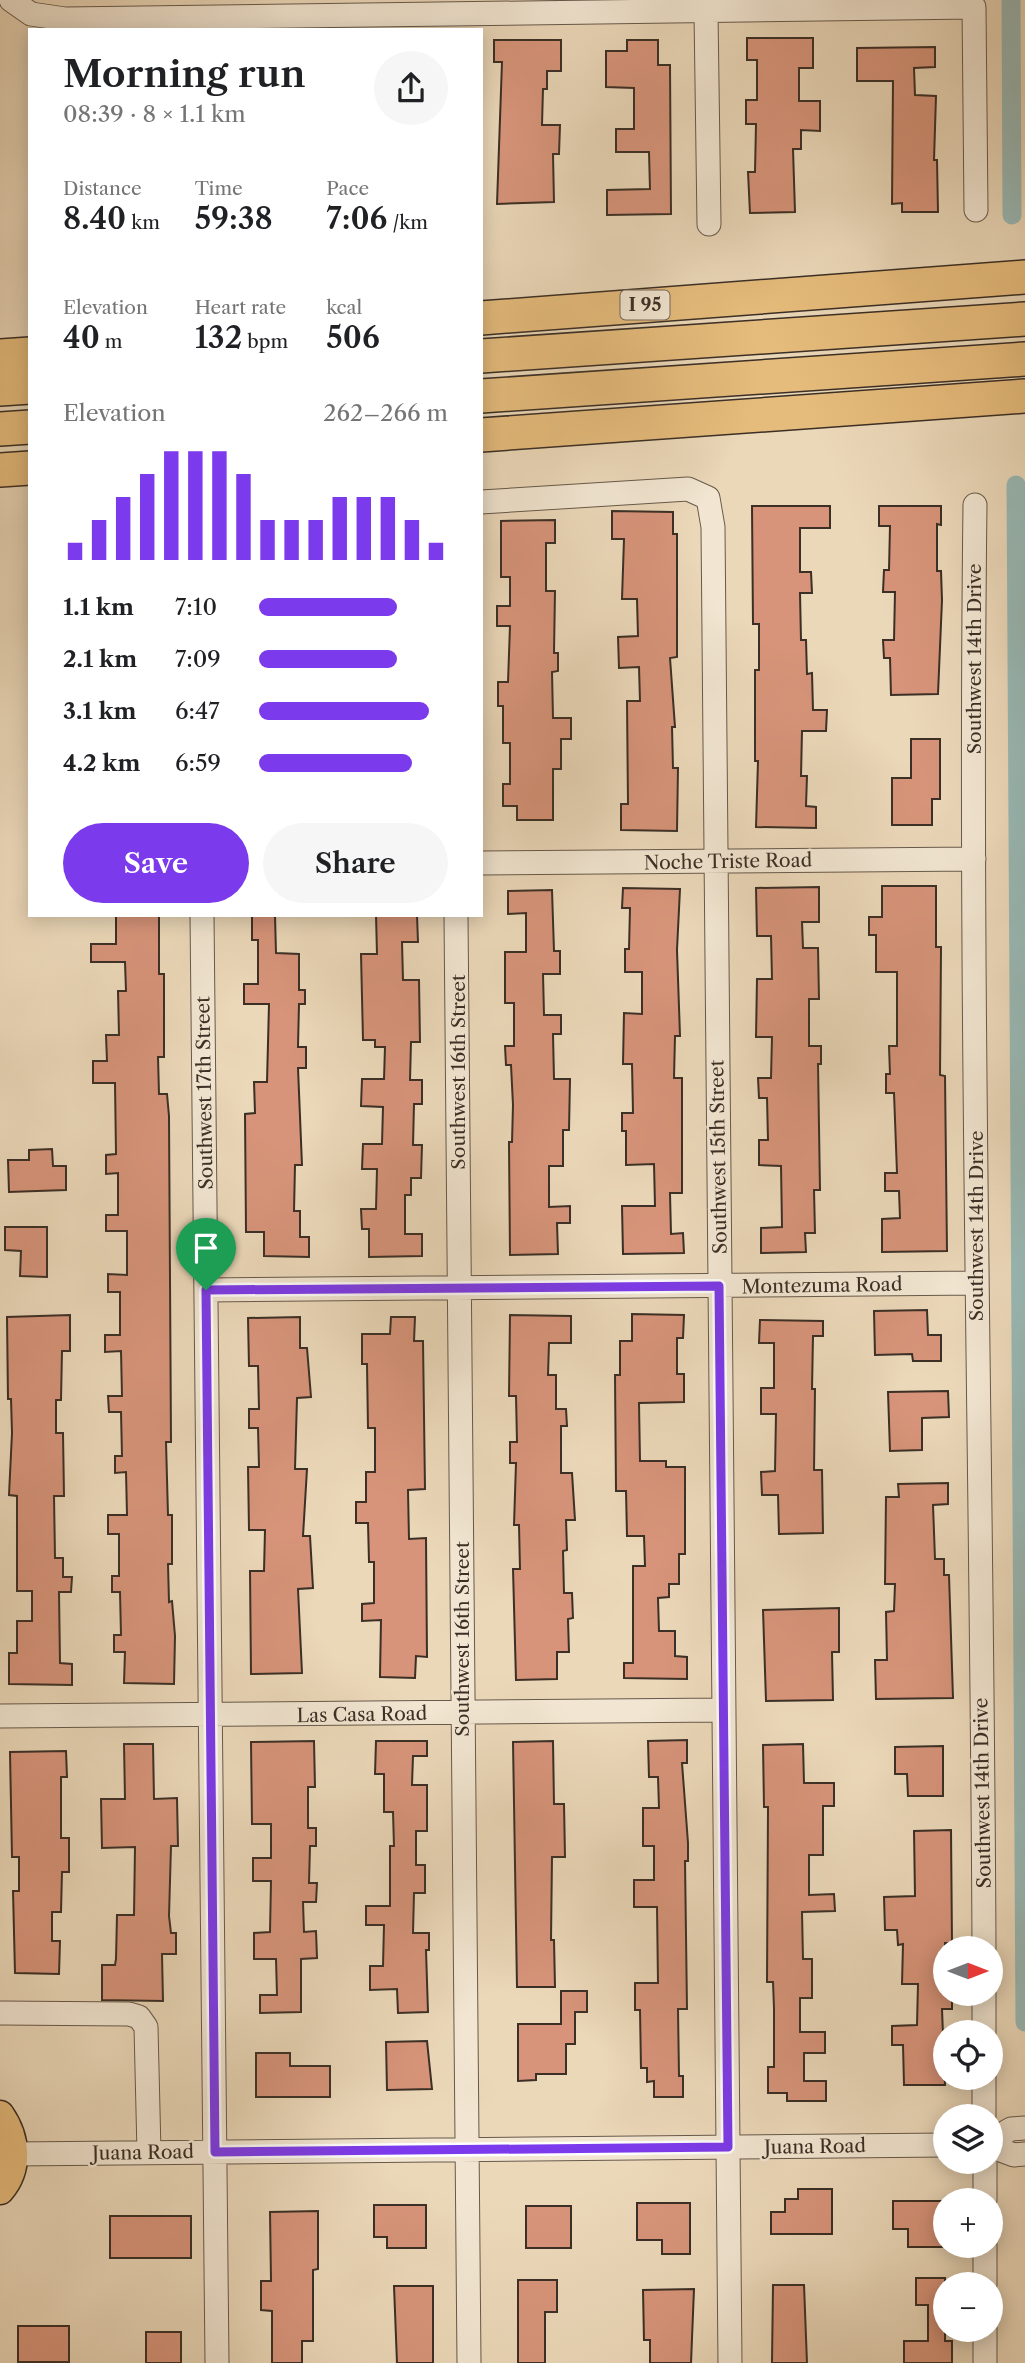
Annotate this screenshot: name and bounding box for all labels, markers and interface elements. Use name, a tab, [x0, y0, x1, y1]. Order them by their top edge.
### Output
text: Morning run	[63, 50, 306, 97]
button: share	[374, 51, 448, 125]
text: 08:39 · 8 × 1.1 km	[63, 100, 246, 128]
text: Distance	[63, 177, 142, 200]
text: Time	[195, 177, 243, 200]
text: Pace	[326, 177, 369, 200]
text: 8.40	[63, 200, 126, 237]
text: 59:38	[195, 200, 273, 237]
text: 7:06	[326, 200, 387, 237]
text: km	[126, 211, 160, 234]
text: /km	[387, 211, 428, 234]
road number: I 95	[620, 290, 670, 320]
text: Elevation	[63, 296, 148, 319]
text: Heart rate	[195, 296, 286, 319]
text: kcal	[326, 296, 362, 319]
text: 40	[63, 319, 100, 356]
text: 132	[195, 319, 242, 356]
text: 506	[326, 319, 380, 356]
text: m	[100, 330, 122, 353]
text: bpm	[242, 330, 288, 353]
text: Elevation	[63, 399, 166, 427]
text: 262–266 m	[323, 399, 448, 427]
street label: Southwest 14th Drive	[963, 564, 986, 754]
text: 1.1 km	[63, 593, 134, 621]
text: 7:10	[175, 593, 217, 621]
text: 2.1 km	[63, 645, 137, 673]
text: 7:09	[175, 645, 221, 673]
text: 3.1 km	[63, 697, 137, 725]
text: 6:47	[175, 697, 220, 725]
text: 4.2 km	[63, 749, 140, 777]
text: 6:59	[175, 749, 221, 777]
button: Save	[63, 823, 249, 903]
button: Share	[263, 823, 448, 903]
street label: Noche Triste Road	[644, 849, 813, 874]
street label: Southwest 16th Street	[447, 974, 470, 1170]
street label: Southwest 17th Street	[191, 996, 218, 1190]
street label: Southwest 15th Street	[705, 1059, 732, 1254]
street label: Southwest 14th Drive	[965, 1131, 988, 1321]
pin	[176, 1218, 236, 1290]
icon: arrive	[187, 1229, 225, 1267]
street label: Montezuma Road	[741, 1273, 903, 1298]
street label: Southwest 16th Street	[451, 1541, 474, 1737]
street label: Southwest 14th Drive	[969, 1697, 996, 1889]
street label: Las Casa Road	[297, 1702, 428, 1727]
north arrow	[933, 1936, 1003, 2006]
map controls	[933, 1936, 1003, 2342]
button: locate	[933, 2020, 1003, 2090]
button: layers	[933, 2104, 1003, 2174]
street label: Juana Road	[761, 2134, 867, 2159]
street label: Juana Road	[89, 2140, 195, 2165]
button: +	[933, 2188, 1003, 2258]
button: −	[933, 2272, 1003, 2342]

